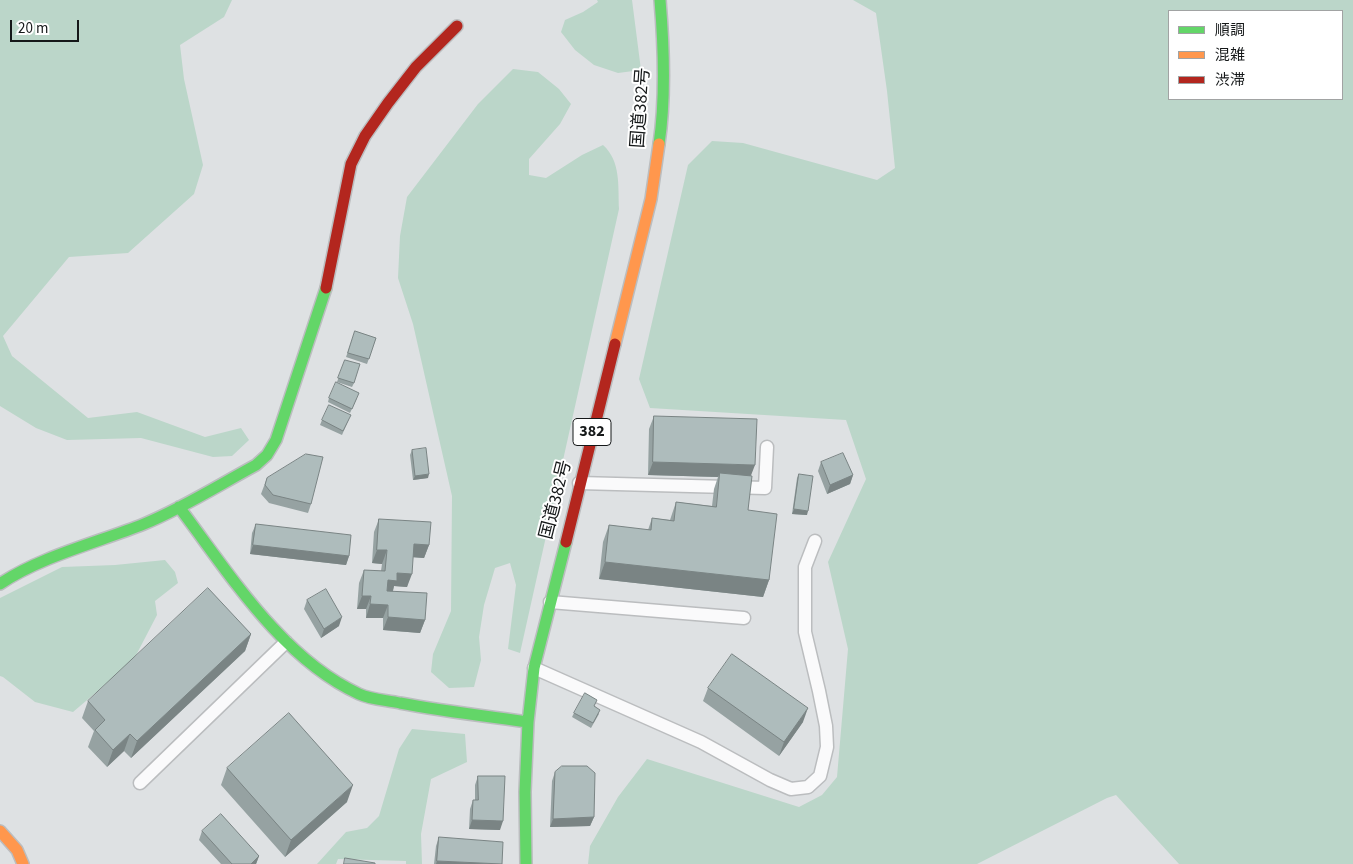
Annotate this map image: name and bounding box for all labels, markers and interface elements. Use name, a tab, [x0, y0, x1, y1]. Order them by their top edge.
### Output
scale bar	[12, 10, 81, 42]
legend	[1168, 10, 1343, 100]
text: 20 m	[18, 18, 48, 39]
text: 順調	[1215, 20, 1245, 41]
text: 混雑	[1215, 45, 1245, 66]
street label: 国道382号	[628, 67, 656, 149]
text: 渋滞	[1215, 70, 1245, 91]
road number: 382	[573, 418, 611, 446]
street label: 国道382号	[537, 458, 577, 542]

